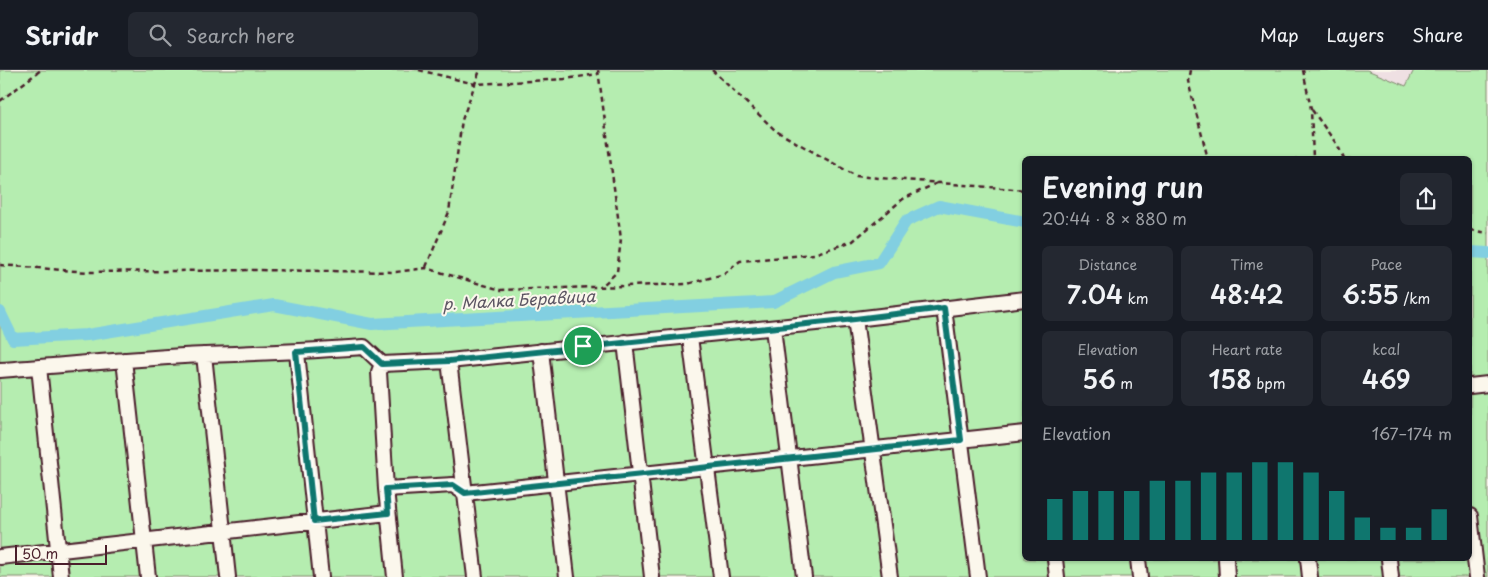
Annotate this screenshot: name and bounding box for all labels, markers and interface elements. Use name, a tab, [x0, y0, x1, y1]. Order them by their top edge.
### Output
search box	[128, 12, 478, 57]
text: Stridr	[25, 17, 98, 53]
icon: search	[146, 21, 174, 49]
text: Search here	[186, 21, 295, 49]
text: Map	[1260, 21, 1299, 48]
text: Layers	[1327, 21, 1384, 48]
text: Share	[1412, 21, 1463, 48]
text: Evening run	[1042, 165, 1204, 208]
button: share	[1400, 173, 1452, 225]
text: 20:44 · 8 × 880 m	[1042, 206, 1187, 230]
text: Distance	[1078, 254, 1137, 275]
text: Time	[1230, 254, 1264, 275]
text: Pace	[1371, 254, 1402, 275]
text: 7.04	[1067, 275, 1123, 313]
text: 48:42	[1210, 275, 1284, 313]
text: 6:55	[1342, 275, 1399, 313]
water label: р. Малка Беравица	[442, 283, 597, 315]
text: km	[1123, 288, 1148, 309]
text: /km	[1399, 288, 1430, 309]
pin	[562, 325, 604, 367]
icon: arrive	[569, 332, 597, 360]
text: Elevation	[1077, 339, 1138, 360]
text: Heart rate	[1212, 339, 1282, 360]
text: kcal	[1372, 339, 1400, 360]
text: 56	[1082, 360, 1116, 398]
text: 158	[1209, 360, 1252, 398]
text: 469	[1362, 360, 1411, 398]
text: m	[1116, 373, 1133, 394]
text: bpm	[1252, 373, 1285, 394]
text: Elevation	[1042, 421, 1111, 445]
text: 167–174 m	[1372, 421, 1452, 445]
scale bar	[15, 542, 108, 565]
text: 50 m	[22, 543, 58, 564]

